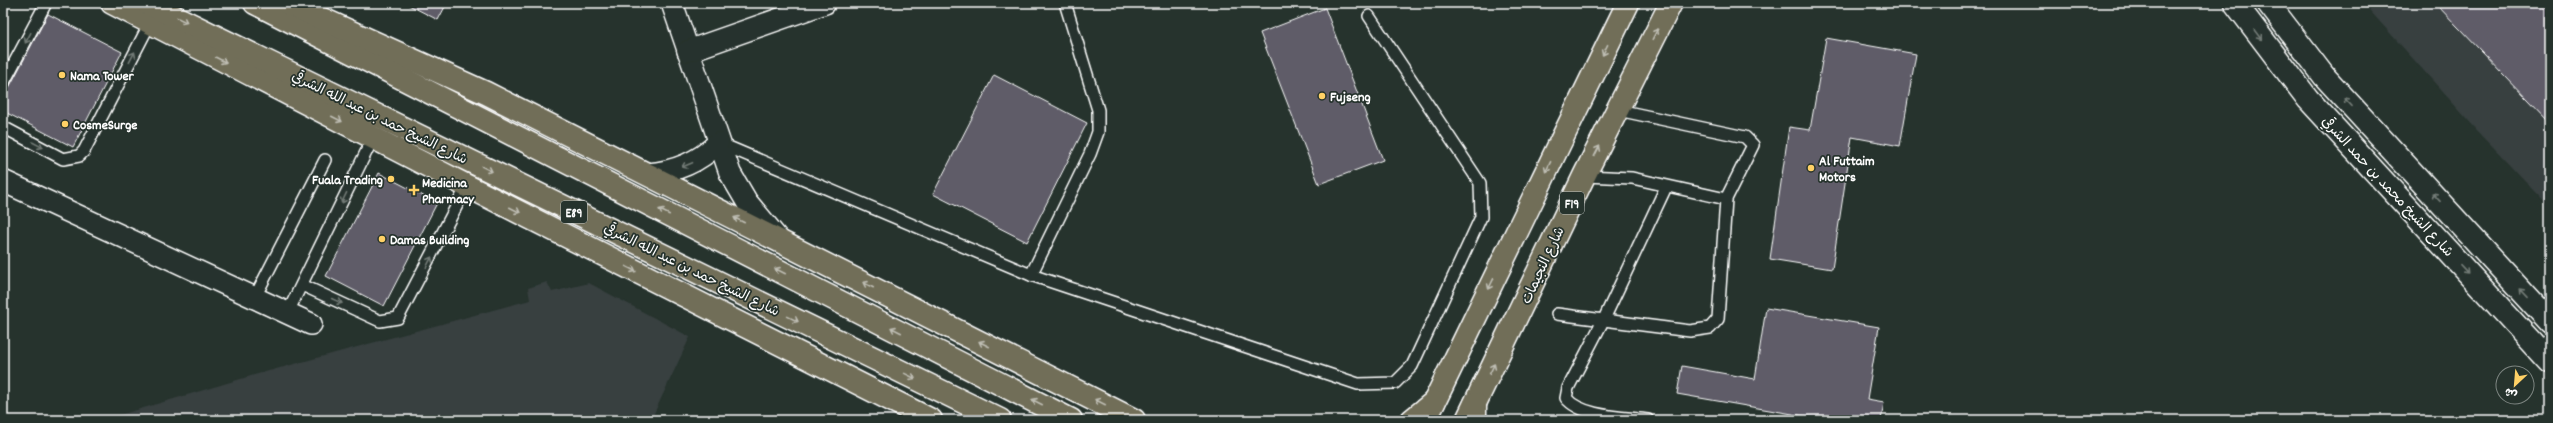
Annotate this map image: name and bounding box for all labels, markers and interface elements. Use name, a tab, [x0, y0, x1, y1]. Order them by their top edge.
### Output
one-way arrow	[176, 17, 188, 24]
one-way arrow	[1652, 29, 1660, 41]
one-way arrow	[2254, 29, 2262, 40]
one-way arrow	[23, 31, 31, 43]
one-way arrow	[1601, 44, 1608, 56]
one-way arrow	[129, 51, 137, 63]
one-way arrow	[215, 57, 227, 64]
place label: Nama Tower	[70, 67, 135, 87]
street label: شارع الشيخ حمد بن عبد الله الشرقي	[288, 67, 470, 170]
marker: Nama Tower	[57, 70, 67, 80]
place label: Fujseng	[1330, 88, 1371, 108]
marker: Fujseng	[1317, 91, 1327, 101]
one-way arrow	[2343, 97, 2352, 107]
street label: شارع الشيخ محمد بن حمد الشرقي	[2316, 113, 2457, 262]
place label: CosmeSurge	[73, 116, 138, 136]
one-way arrow	[330, 116, 342, 123]
marker: CosmeSurge	[60, 119, 70, 129]
one-way arrow	[31, 142, 43, 149]
one-way arrow	[1594, 145, 1601, 157]
place label: Al Futtaim Motors	[1819, 152, 1875, 188]
one-way arrow	[1544, 161, 1551, 173]
one-way arrow	[681, 162, 693, 170]
marker: Al Futtaim Motors	[1806, 163, 1816, 173]
one-way arrow	[481, 166, 493, 173]
place label: Fuala Trading	[312, 171, 383, 191]
marker: Fuala Trading	[386, 174, 396, 184]
place label: Medicina Pharmacy	[422, 174, 475, 210]
marker: Medicina Pharmacy	[409, 185, 419, 195]
one-way arrow	[340, 192, 347, 204]
road number: F19	[1560, 192, 1584, 214]
one-way arrow	[2431, 192, 2440, 203]
road number: E89	[561, 201, 587, 223]
one-way arrow	[508, 207, 520, 215]
one-way arrow	[659, 208, 671, 215]
one-way arrow	[733, 216, 745, 224]
street label: شارع الشيخ حمد بن عبد الله الشرقي	[600, 219, 782, 322]
street label: شارع النجيمات	[1517, 224, 1570, 308]
place label: Damas Building	[390, 231, 469, 251]
marker: Damas Building	[377, 234, 387, 244]
one-way arrow	[425, 256, 433, 268]
one-way arrow	[2459, 263, 2468, 273]
one-way arrow	[624, 266, 636, 273]
one-way arrow	[774, 267, 786, 274]
one-way arrow	[1487, 278, 1494, 290]
one-way arrow	[862, 281, 874, 288]
one-way arrow	[2519, 288, 2528, 298]
one-way arrow	[331, 298, 343, 305]
one-way arrow	[787, 316, 799, 323]
one-way arrow	[890, 326, 902, 334]
one-way arrow	[978, 339, 990, 347]
one-way arrow	[1489, 363, 1496, 375]
north arrow	[2495, 365, 2535, 405]
one-way arrow	[903, 373, 915, 380]
text: ش	[2503, 382, 2520, 402]
one-way arrow	[1031, 398, 1043, 405]
one-way arrow	[1094, 398, 1106, 405]

